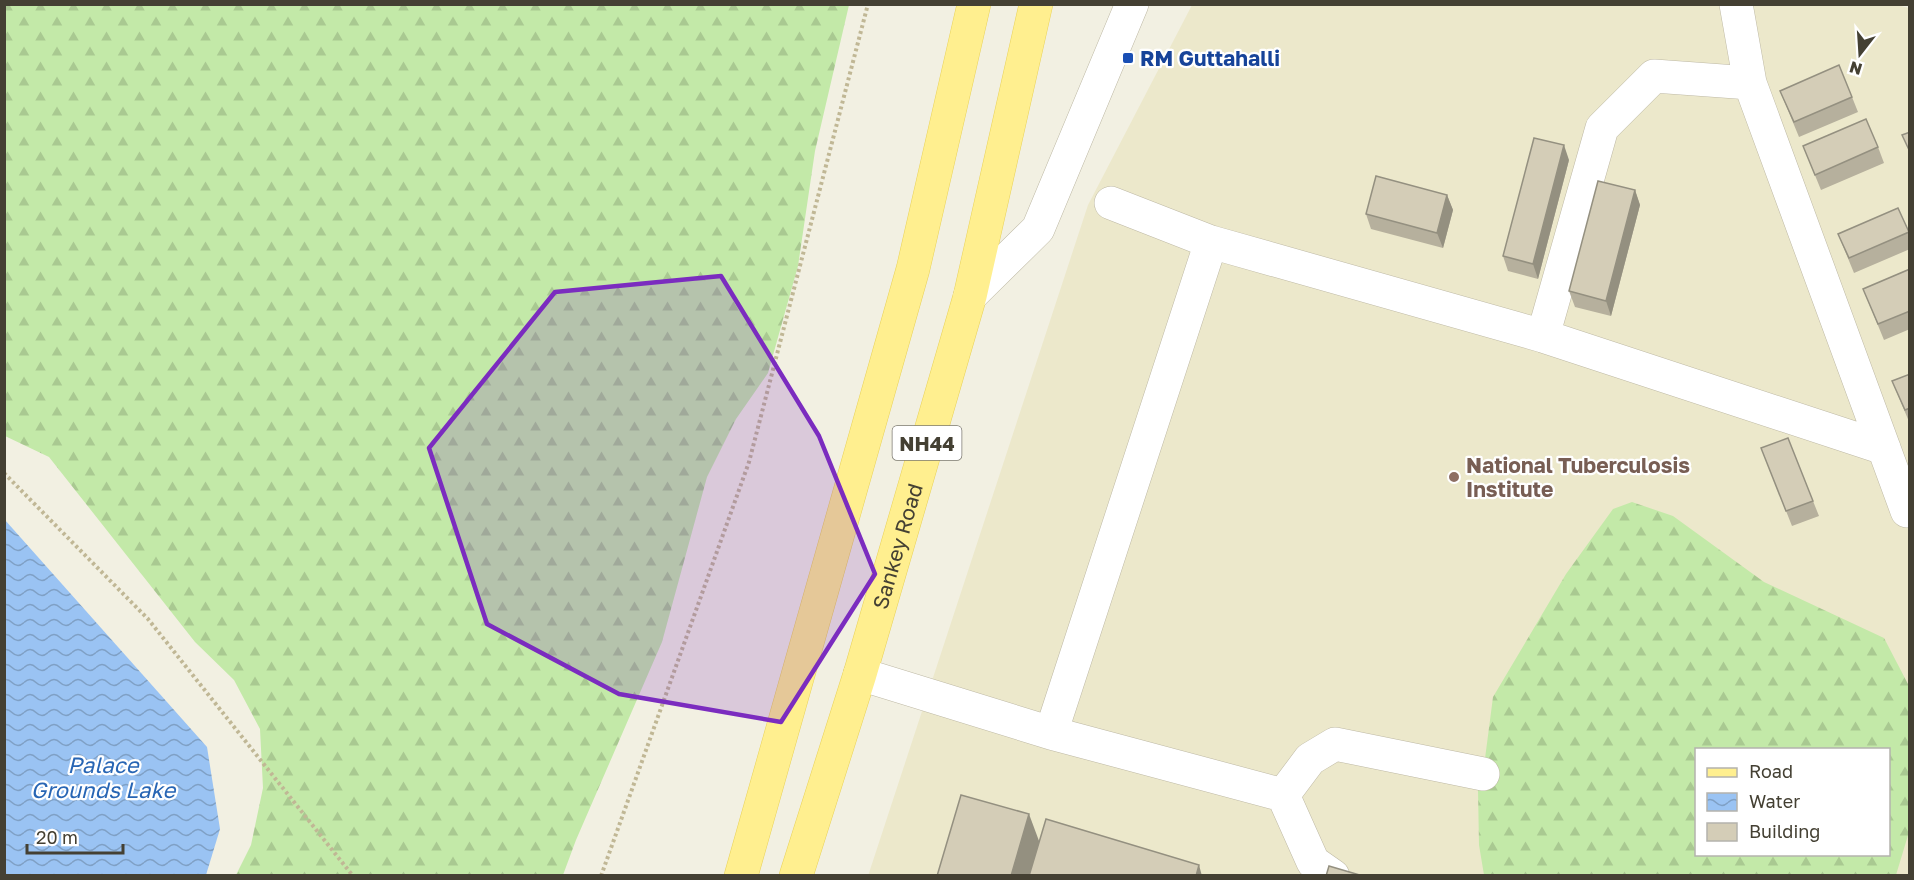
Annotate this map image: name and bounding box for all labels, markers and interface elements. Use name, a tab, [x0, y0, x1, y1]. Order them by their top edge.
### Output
north arrow	[1830, 24, 1890, 84]
place label: RM Guttahalli	[1140, 45, 1280, 71]
marker: RM Guttahalli	[1121, 51, 1135, 65]
text: N	[1847, 57, 1864, 80]
road number: NH44	[892, 426, 962, 460]
place label: National Tuberculosis Institute	[1466, 452, 1690, 502]
marker: National Tuberculosis Institute	[1447, 470, 1461, 484]
street label: Sankey Road	[867, 480, 928, 612]
legend	[1695, 748, 1890, 856]
water label: Palace Grounds Lake	[31, 751, 178, 803]
text: Road	[1749, 760, 1793, 782]
text: Water	[1749, 790, 1800, 812]
scale bar	[27, 817, 123, 855]
text: Building	[1749, 820, 1820, 842]
text: 20 m	[36, 826, 78, 848]

